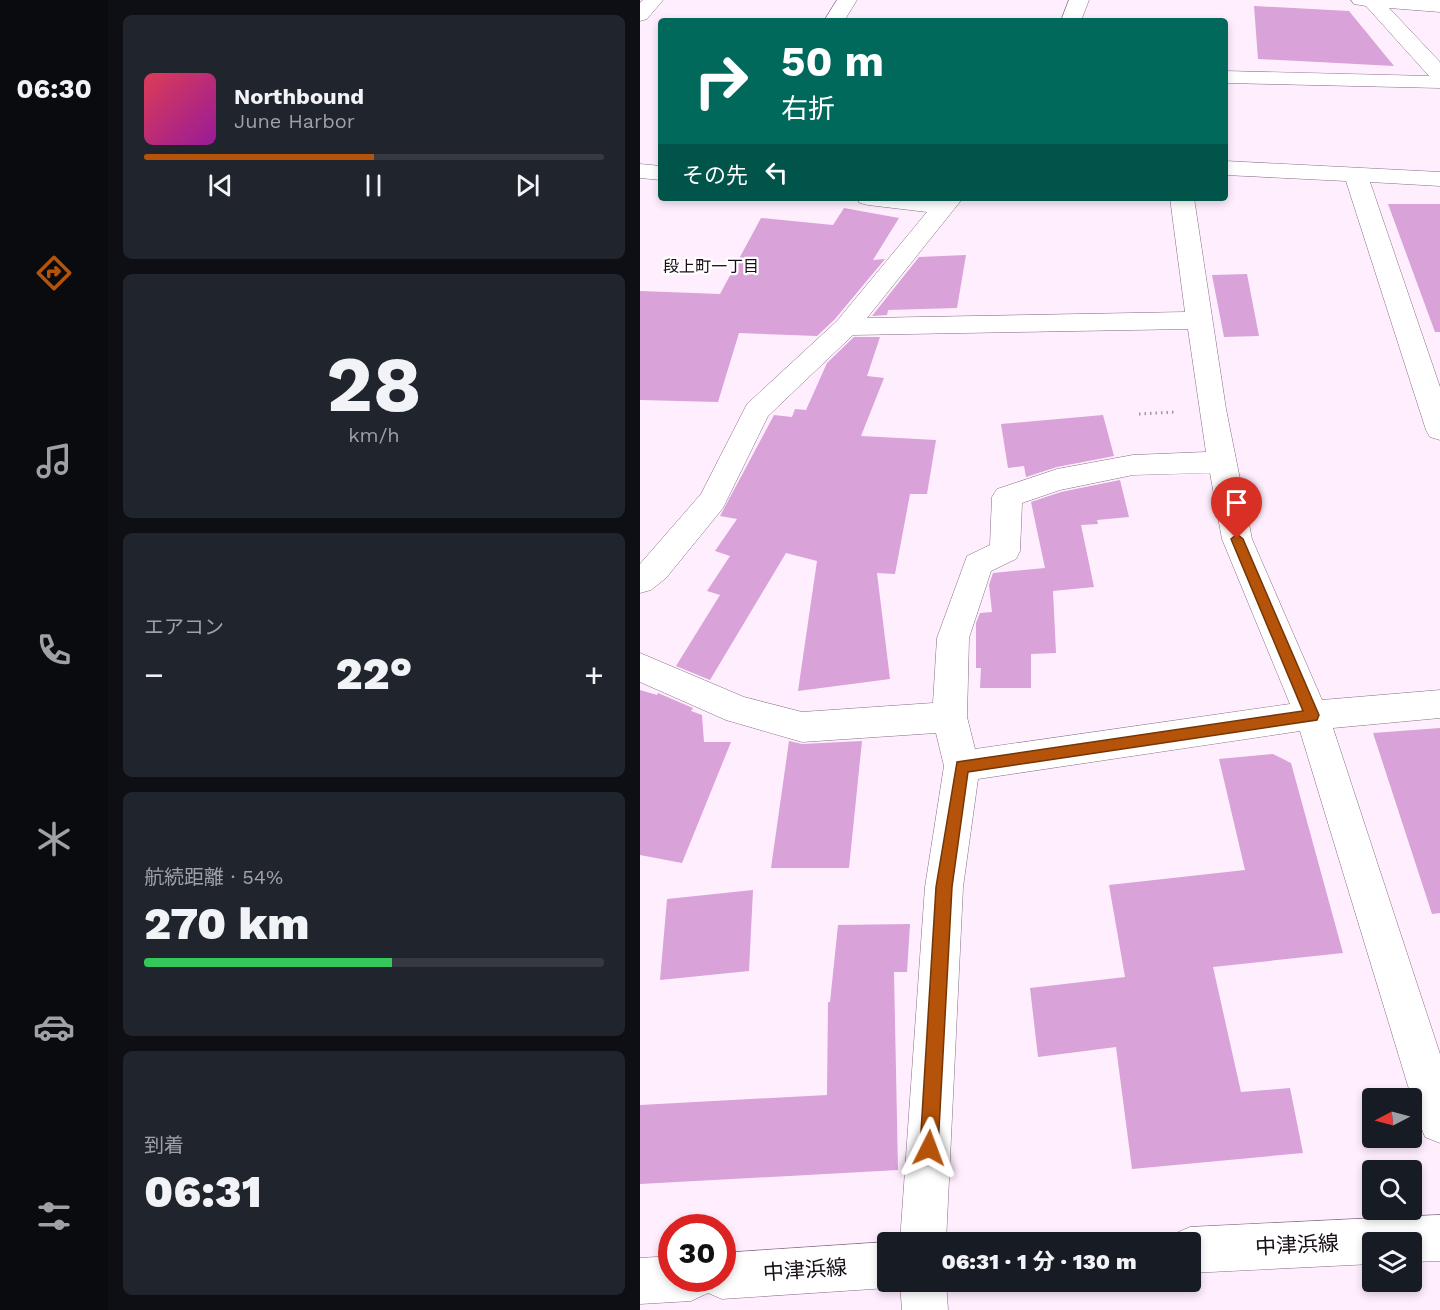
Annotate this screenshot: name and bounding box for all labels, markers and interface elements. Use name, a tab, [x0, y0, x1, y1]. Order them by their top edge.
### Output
text: 50 m	[781, 37, 884, 86]
icon: right	[682, 42, 760, 120]
text: 06:30	[16, 73, 92, 105]
text: Northbound	[234, 84, 364, 109]
text: 右折	[781, 93, 835, 125]
text: June Harbor	[234, 109, 355, 133]
icon: left	[760, 156, 793, 189]
text: その先	[682, 163, 748, 188]
icon: previous	[204, 169, 237, 202]
icon: pause	[357, 169, 390, 202]
icon: next	[511, 169, 544, 202]
icon: directions	[33, 252, 75, 294]
district label: 段上町一丁目	[663, 257, 759, 276]
text: 28	[326, 338, 422, 430]
text: km/h	[348, 423, 400, 447]
icon: music	[33, 440, 75, 482]
pin	[1211, 477, 1262, 539]
icon: arrive	[1220, 486, 1253, 519]
text: エアコン	[144, 615, 224, 639]
icon: phone	[33, 629, 75, 671]
text: 22°	[336, 647, 412, 700]
text: −	[144, 655, 164, 694]
text: +	[584, 655, 604, 694]
icon: climate	[33, 818, 75, 860]
text: 航続距離 · 54%	[144, 865, 283, 889]
text: 270 km	[144, 897, 309, 950]
icon: car	[33, 1006, 75, 1048]
north arrow	[1362, 1088, 1422, 1148]
map controls	[1362, 1088, 1422, 1292]
position arrow	[897, 1116, 961, 1180]
text: 到着	[144, 1133, 184, 1157]
button: search	[1362, 1160, 1422, 1220]
text: 06:31	[144, 1165, 262, 1218]
icon: filters	[33, 1195, 75, 1237]
speed limit sign: 30	[658, 1214, 736, 1292]
street label: 中津浜線	[1254, 1230, 1340, 1259]
button: layers	[1362, 1232, 1422, 1292]
text: 06:31 · 1 分 · 130 m	[941, 1249, 1137, 1274]
street label: 中津浜線	[762, 1254, 848, 1285]

